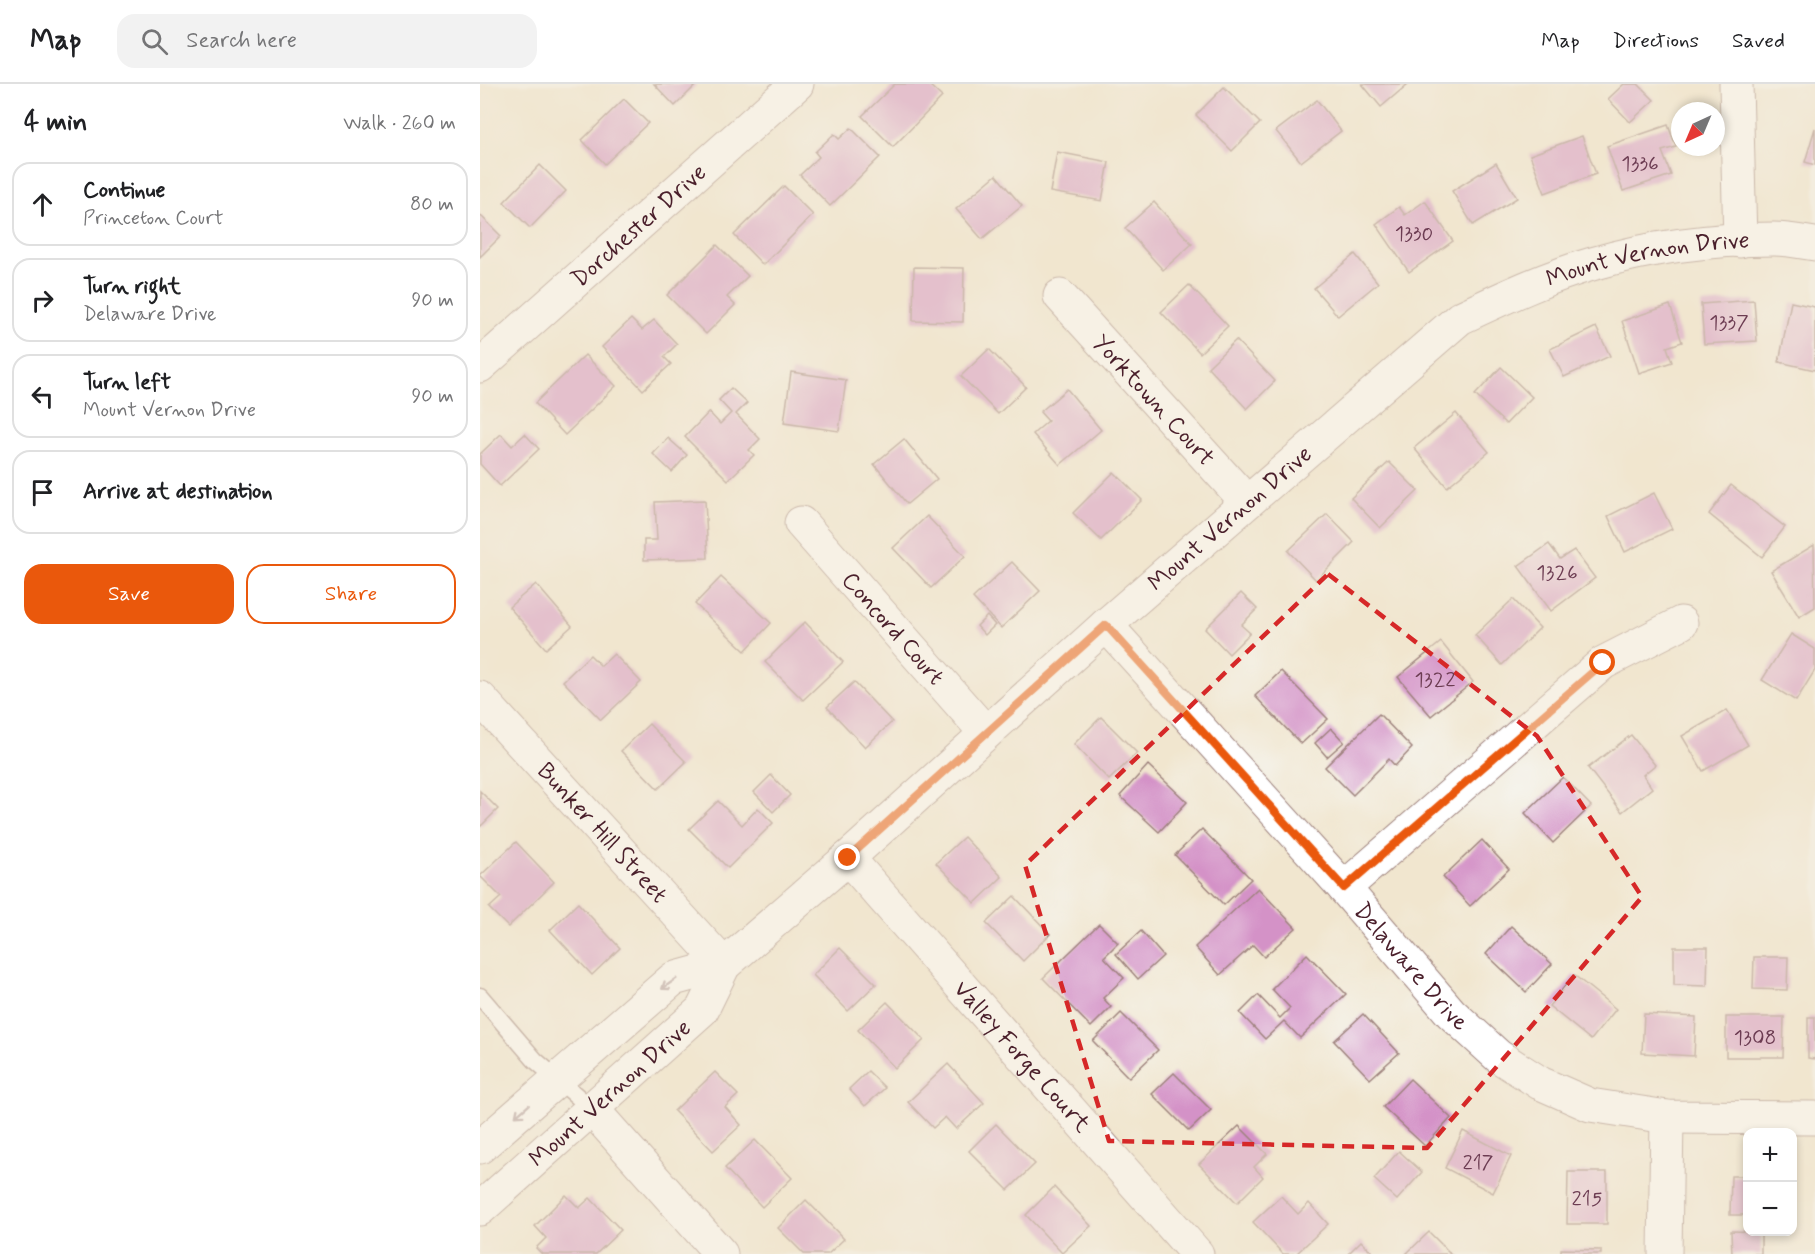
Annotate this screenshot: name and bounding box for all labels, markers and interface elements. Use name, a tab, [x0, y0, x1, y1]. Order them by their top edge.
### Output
search box	[117, 14, 537, 68]
text: Map	[30, 23, 81, 60]
icon: search	[138, 25, 171, 58]
text: Search here	[186, 27, 297, 55]
text: Map	[1541, 27, 1580, 55]
text: Directions	[1613, 27, 1699, 55]
text: Saved	[1732, 27, 1785, 55]
north arrow	[1671, 102, 1725, 156]
text: 4 min	[24, 106, 87, 140]
text: Walk · 260 m	[343, 110, 456, 137]
house number: 1336	[1621, 150, 1659, 178]
street label: Dorchester Drive	[565, 158, 714, 295]
text: Continue	[83, 177, 165, 205]
icon: ahead	[26, 188, 59, 221]
text: 80 m	[410, 191, 454, 218]
text: Princeton Court	[83, 205, 223, 232]
house number: 1330	[1395, 220, 1433, 248]
street label: Mount Vernon Drive	[1542, 225, 1750, 295]
text: Turn right	[83, 273, 181, 301]
icon: right	[26, 284, 59, 317]
text: 90 m	[411, 287, 454, 314]
text: Delaware Drive	[83, 301, 216, 328]
house number: 1337	[1709, 309, 1749, 337]
street label: Yorktown Court	[1085, 328, 1221, 473]
text: Turn left	[83, 369, 171, 397]
icon: left	[26, 380, 59, 413]
text: 90 m	[411, 383, 454, 410]
text: Mount Vernon Drive	[83, 397, 256, 424]
street label: Mount Vernon Drive	[1142, 439, 1319, 599]
icon: arrive	[26, 476, 59, 509]
text: Arrive at destination	[83, 478, 273, 506]
house number: 1326	[1536, 559, 1578, 587]
button: Save	[24, 564, 234, 624]
button: Share	[246, 564, 456, 624]
street label: Concord Court	[834, 566, 951, 692]
route start	[1589, 649, 1615, 675]
house number: 1322	[1414, 666, 1456, 694]
street label: Bunker Hill Street	[529, 756, 674, 910]
route end	[834, 844, 860, 870]
street label: Delaware Drive	[1346, 897, 1474, 1038]
street label: Valley Forge Court	[946, 975, 1097, 1140]
one-way arrow	[662, 978, 678, 990]
street label: Mount Vernon Drive	[523, 1013, 698, 1175]
house number: 1308	[1734, 1024, 1776, 1052]
one-way arrow	[515, 1104, 530, 1118]
map controls	[1743, 1128, 1797, 1236]
button: +	[1743, 1128, 1797, 1182]
house number: 217	[1462, 1149, 1494, 1177]
button: −	[1743, 1182, 1797, 1236]
house number: 215	[1572, 1185, 1603, 1213]

